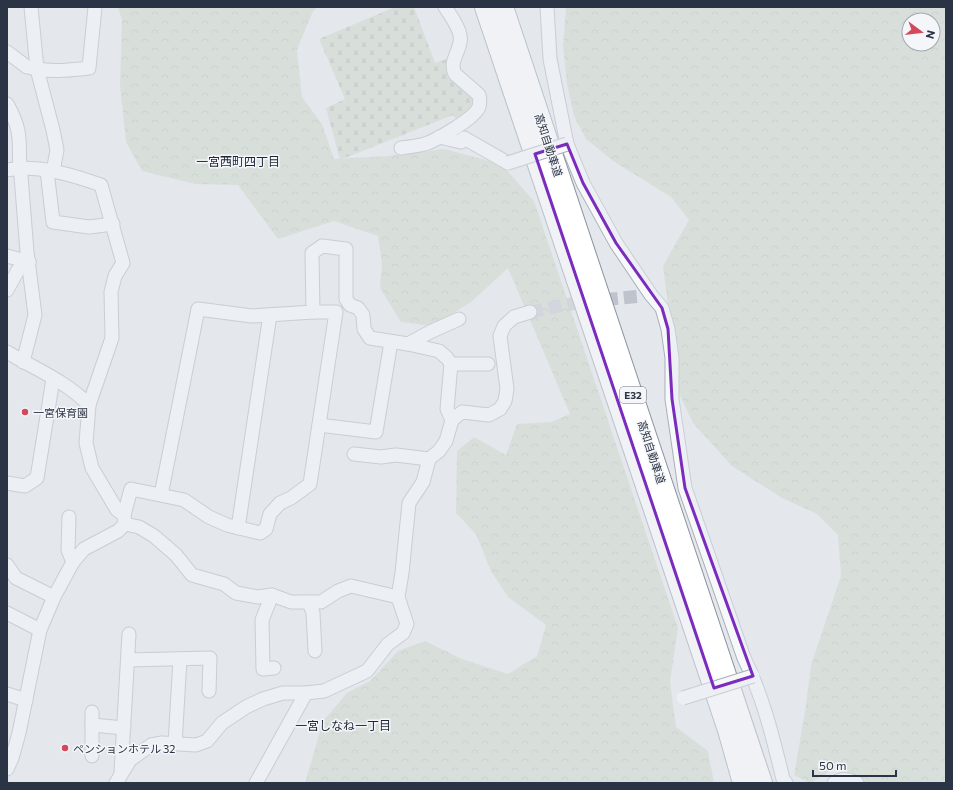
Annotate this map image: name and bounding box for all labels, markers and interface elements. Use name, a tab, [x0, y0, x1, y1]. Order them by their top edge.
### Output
north arrow	[901, 12, 941, 52]
text: N	[924, 29, 938, 40]
street label: 高知自動車道	[533, 112, 565, 178]
district label: 一宮西町四丁目	[196, 154, 280, 168]
road number: E32	[620, 387, 646, 403]
place label: 一宮保育園	[33, 406, 88, 419]
marker: 一宮保育園	[20, 407, 30, 417]
street label: 高知自動車道	[636, 419, 668, 485]
district label: 一宮しなね一丁目	[295, 718, 391, 732]
place label: ペンションホテル 32	[73, 742, 175, 755]
marker: ペンションホテル 32	[60, 743, 70, 753]
scale bar	[813, 752, 896, 778]
text: 50 m	[819, 758, 847, 772]

